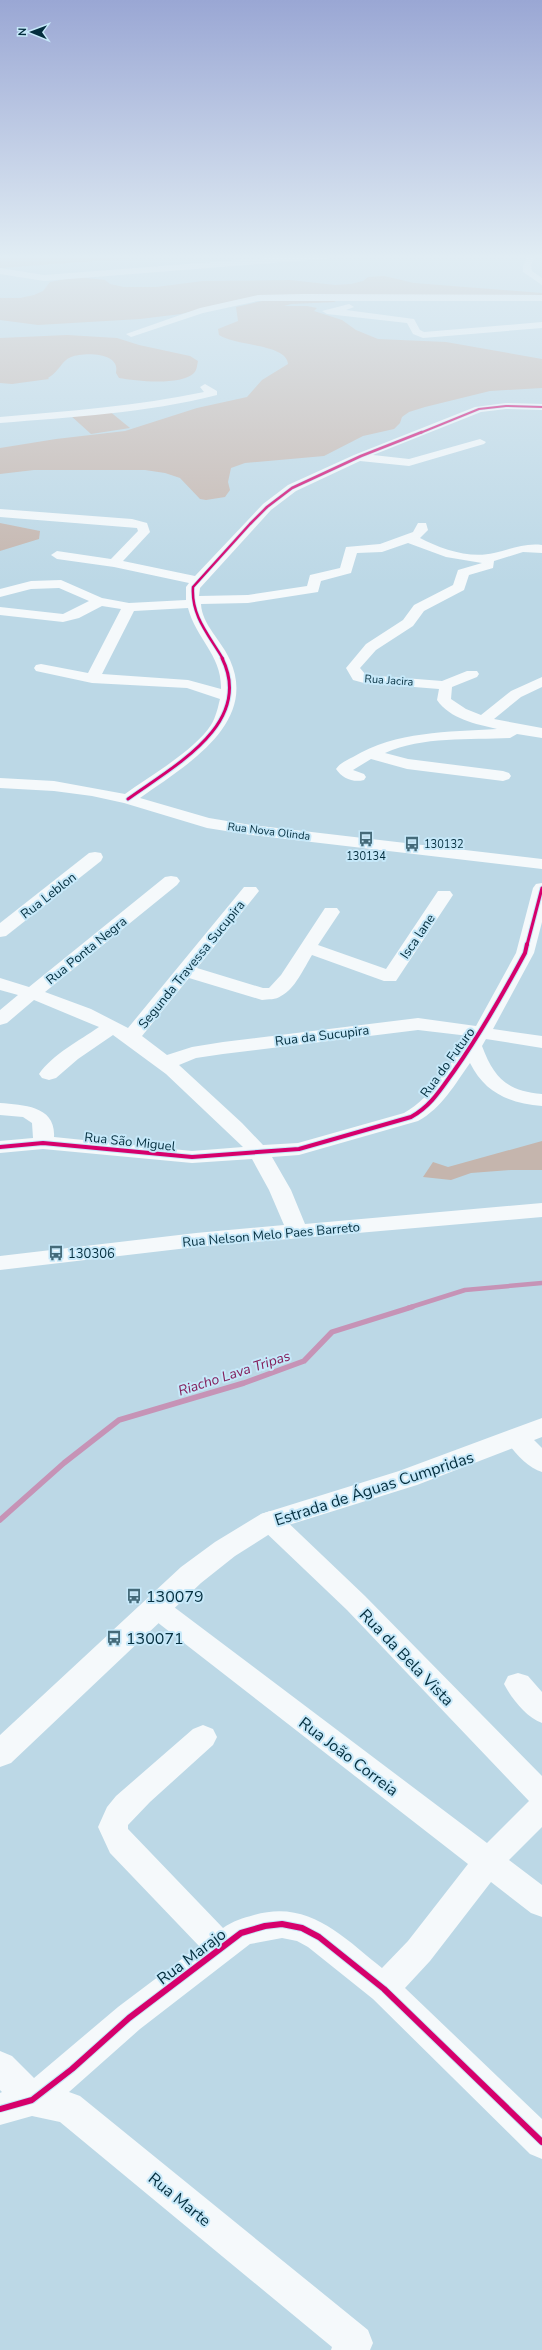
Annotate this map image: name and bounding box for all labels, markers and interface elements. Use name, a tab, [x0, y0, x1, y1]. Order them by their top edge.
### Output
north arrow	[12, 12, 52, 52]
text: N	[15, 28, 30, 36]
street label: Rua Jacira	[364, 671, 414, 690]
street label: Rua Nova Olinda	[227, 819, 311, 844]
bus stop icon: 130134	[357, 830, 375, 848]
bus stop icon: 130132	[403, 835, 421, 853]
place label: 130132	[424, 837, 464, 852]
place label: 130134	[346, 849, 386, 864]
street label: Rua Leblon	[17, 868, 80, 923]
street label: Segunda Travessa Sucupira	[134, 897, 249, 1033]
street label: Isca lane	[396, 910, 440, 963]
street label: Rua Ponta Negra	[42, 913, 131, 989]
street label: Rua da Sucupira	[274, 1021, 370, 1051]
street label: Rua do Futuro	[416, 1024, 479, 1101]
street label: Rua São Miguel	[83, 1128, 176, 1156]
street label: Rua Nelson Melo Paes Barreto	[182, 1218, 361, 1252]
bus stop icon: 130306	[47, 1244, 65, 1262]
place label: 130306	[68, 1245, 115, 1263]
water label: Riacho Lava Tripas	[176, 1346, 293, 1401]
street label: Estrada de Águas Cumpridas	[272, 1446, 477, 1532]
place label: 130079	[146, 1586, 204, 1608]
bus stop icon: 130079	[125, 1587, 143, 1605]
street label: Rua da Bela Vista	[354, 1604, 458, 1711]
place label: 130071	[126, 1628, 184, 1650]
bus stop icon: 130071	[105, 1629, 123, 1647]
street label: Rua João Correia	[294, 1712, 403, 1801]
street label: Rua Marajo	[153, 1924, 231, 1990]
street label: Rua Marte	[143, 2168, 215, 2232]

